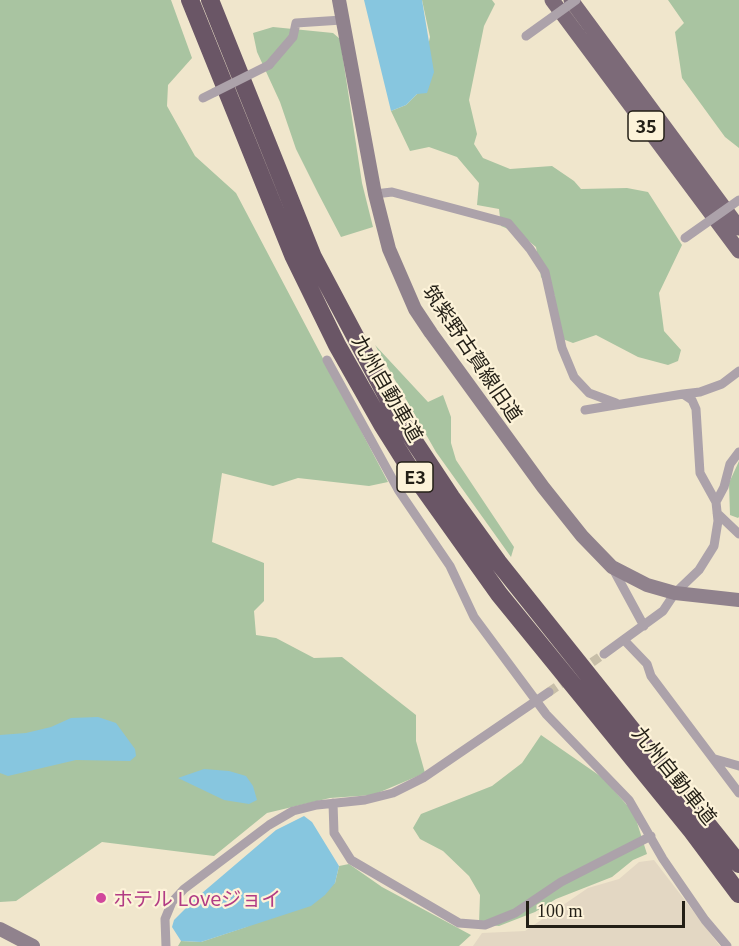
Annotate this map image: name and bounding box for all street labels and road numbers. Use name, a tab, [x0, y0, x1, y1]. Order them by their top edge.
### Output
road number: 35	[628, 111, 664, 141]
street label: 筑紫野古賀線旧道	[418, 280, 528, 426]
street label: 九州自動車道	[348, 330, 428, 446]
road number: E3	[397, 462, 433, 492]
street label: 九州自動車道	[628, 721, 722, 829]

